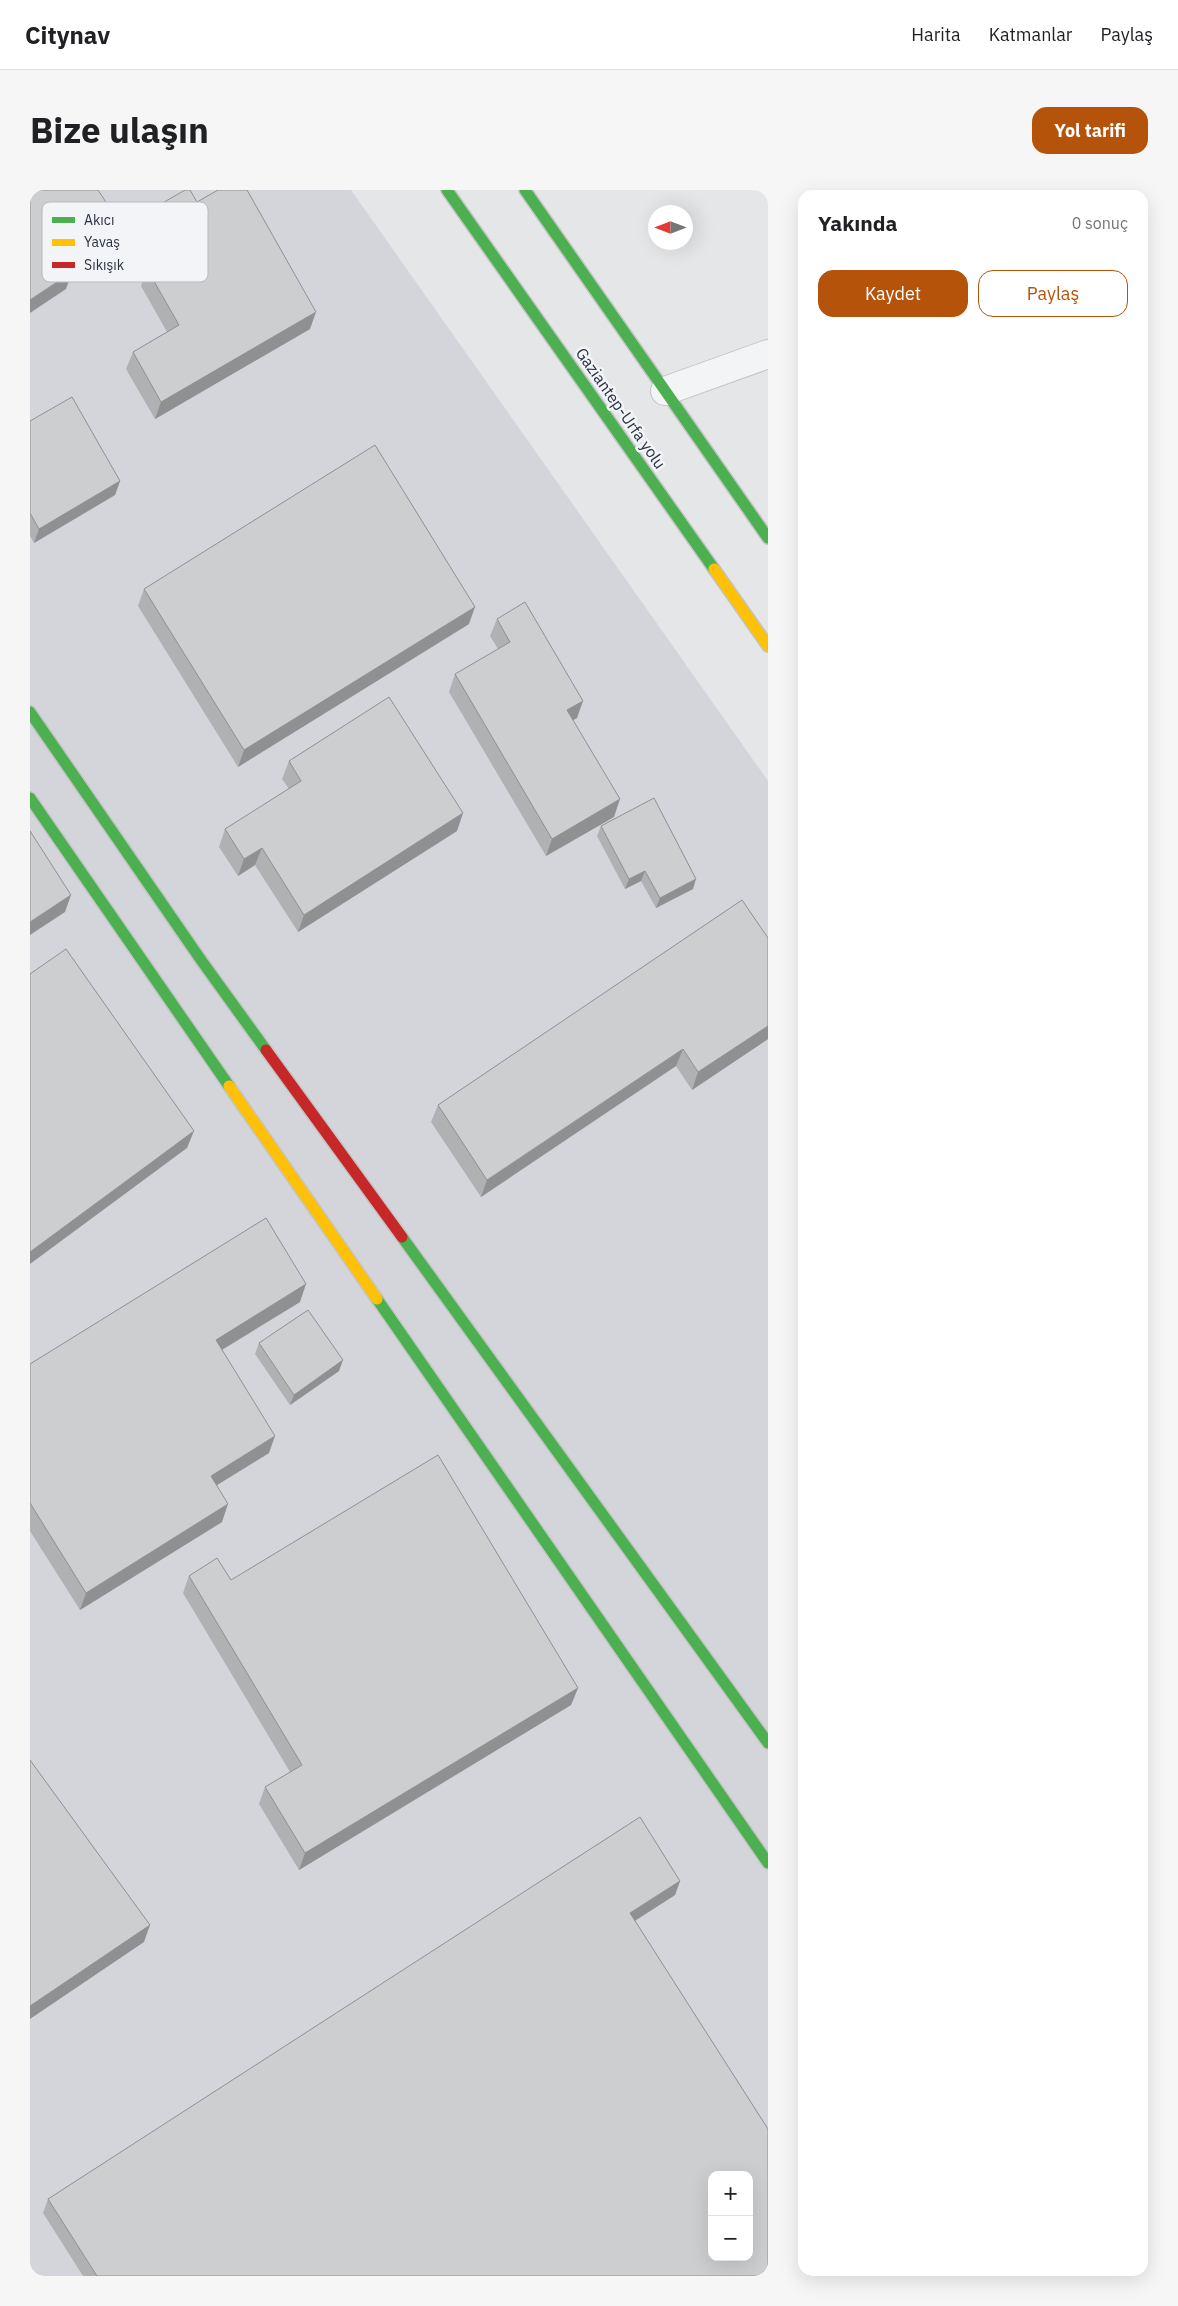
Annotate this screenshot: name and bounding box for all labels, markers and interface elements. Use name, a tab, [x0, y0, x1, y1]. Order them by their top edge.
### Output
text: Citynav	[25, 19, 110, 51]
text: Harita	[911, 23, 961, 46]
text: Katmanlar	[989, 23, 1072, 46]
text: Paylaş	[1100, 23, 1153, 46]
text: Bize ulaşın	[30, 107, 209, 153]
button: Yol tarifi	[1032, 107, 1148, 154]
legend	[42, 202, 208, 282]
north arrow	[648, 205, 693, 250]
text: Yakında	[818, 209, 898, 237]
text: Akıcı	[84, 211, 114, 229]
text: 0 sonuç	[1072, 213, 1128, 233]
text: Yavaş	[84, 233, 120, 251]
text: Sıkışık	[84, 256, 125, 274]
button: Kaydet	[818, 270, 968, 317]
button: Paylaş	[978, 270, 1128, 317]
street label: Gaziantep-Urfa yolu	[572, 343, 670, 473]
map controls	[708, 2171, 753, 2261]
button: +	[708, 2171, 753, 2216]
button: −	[708, 2216, 753, 2261]

